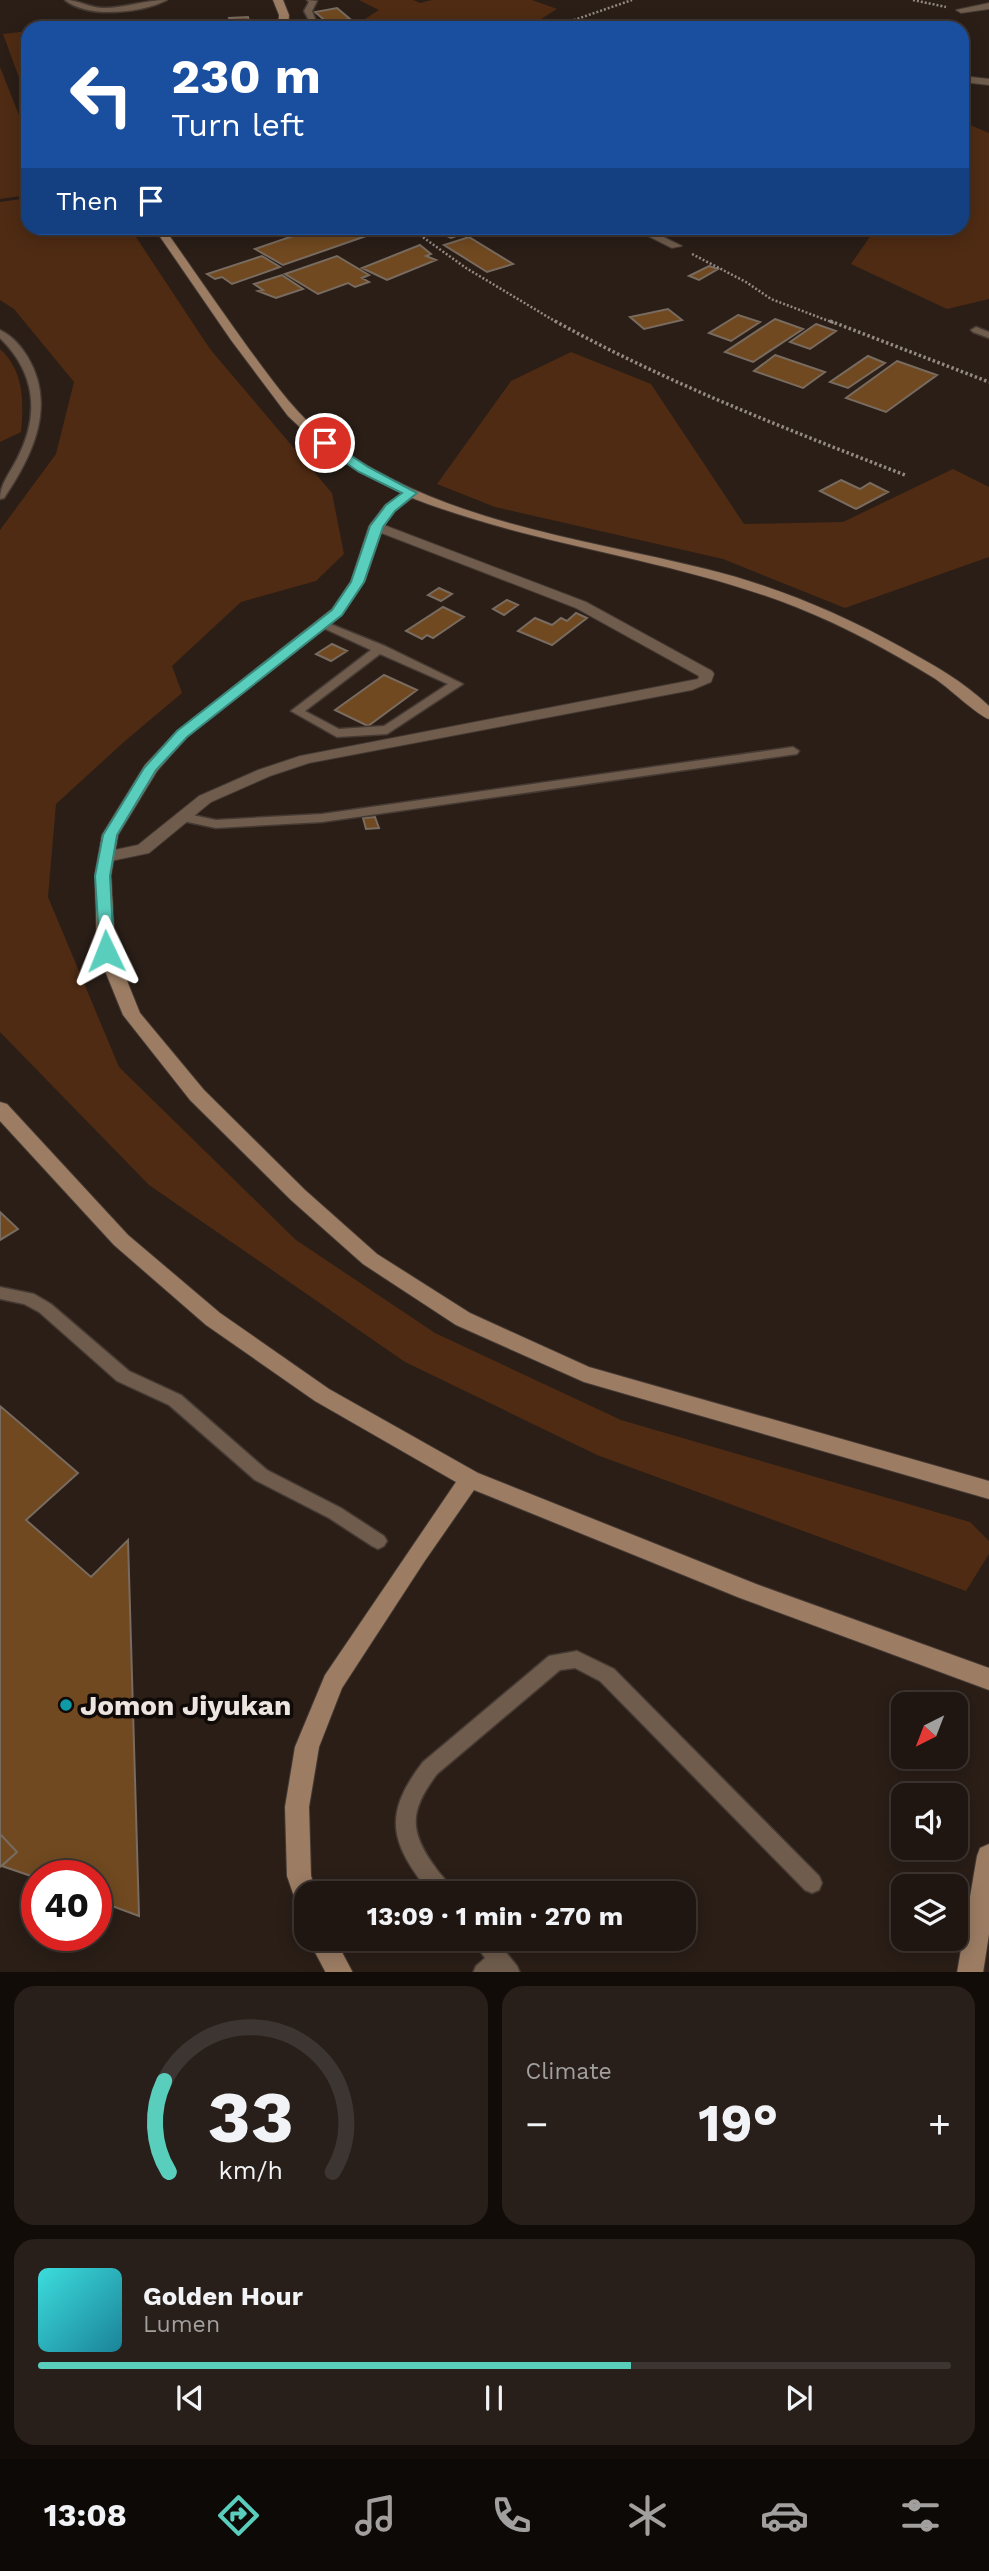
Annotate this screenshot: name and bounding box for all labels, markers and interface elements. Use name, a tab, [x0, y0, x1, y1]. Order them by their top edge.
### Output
text: 230 m	[171, 47, 321, 105]
icon: left	[56, 49, 147, 140]
text: Turn left	[171, 106, 304, 144]
icon: arrive	[132, 182, 170, 220]
text: Then	[56, 186, 118, 216]
pin	[295, 413, 355, 473]
icon: arrive	[306, 424, 344, 462]
position arrow	[69, 914, 143, 988]
place label: Jomon Jiyukan	[80, 1689, 291, 1722]
north arrow	[891, 1692, 968, 1769]
map controls	[891, 1692, 968, 1951]
marker: Jomon Jiyukan	[58, 1697, 74, 1713]
button: sound	[891, 1783, 968, 1860]
speed limit sign: 40	[21, 1860, 112, 1951]
button: layers	[891, 1874, 968, 1951]
text: 13:09 · 1 min · 270 m	[367, 1901, 623, 1931]
text: Climate	[526, 2058, 612, 2085]
text: 33	[208, 2074, 294, 2160]
text: 19°	[698, 2093, 778, 2154]
text: −	[526, 2102, 548, 2146]
text: +	[928, 2102, 951, 2146]
text: km/h	[219, 2155, 283, 2184]
text: Golden Hour	[143, 2281, 303, 2311]
text: Lumen	[143, 2311, 220, 2338]
icon: previous	[171, 2379, 209, 2417]
icon: pause	[475, 2379, 513, 2417]
icon: next	[780, 2379, 818, 2417]
icon: directions	[214, 2491, 263, 2540]
icon: music	[351, 2491, 400, 2540]
icon: phone	[487, 2491, 536, 2540]
icon: climate	[623, 2491, 672, 2540]
icon: car	[760, 2491, 809, 2540]
icon: filters	[896, 2491, 945, 2540]
text: 13:08	[44, 2496, 127, 2534]

